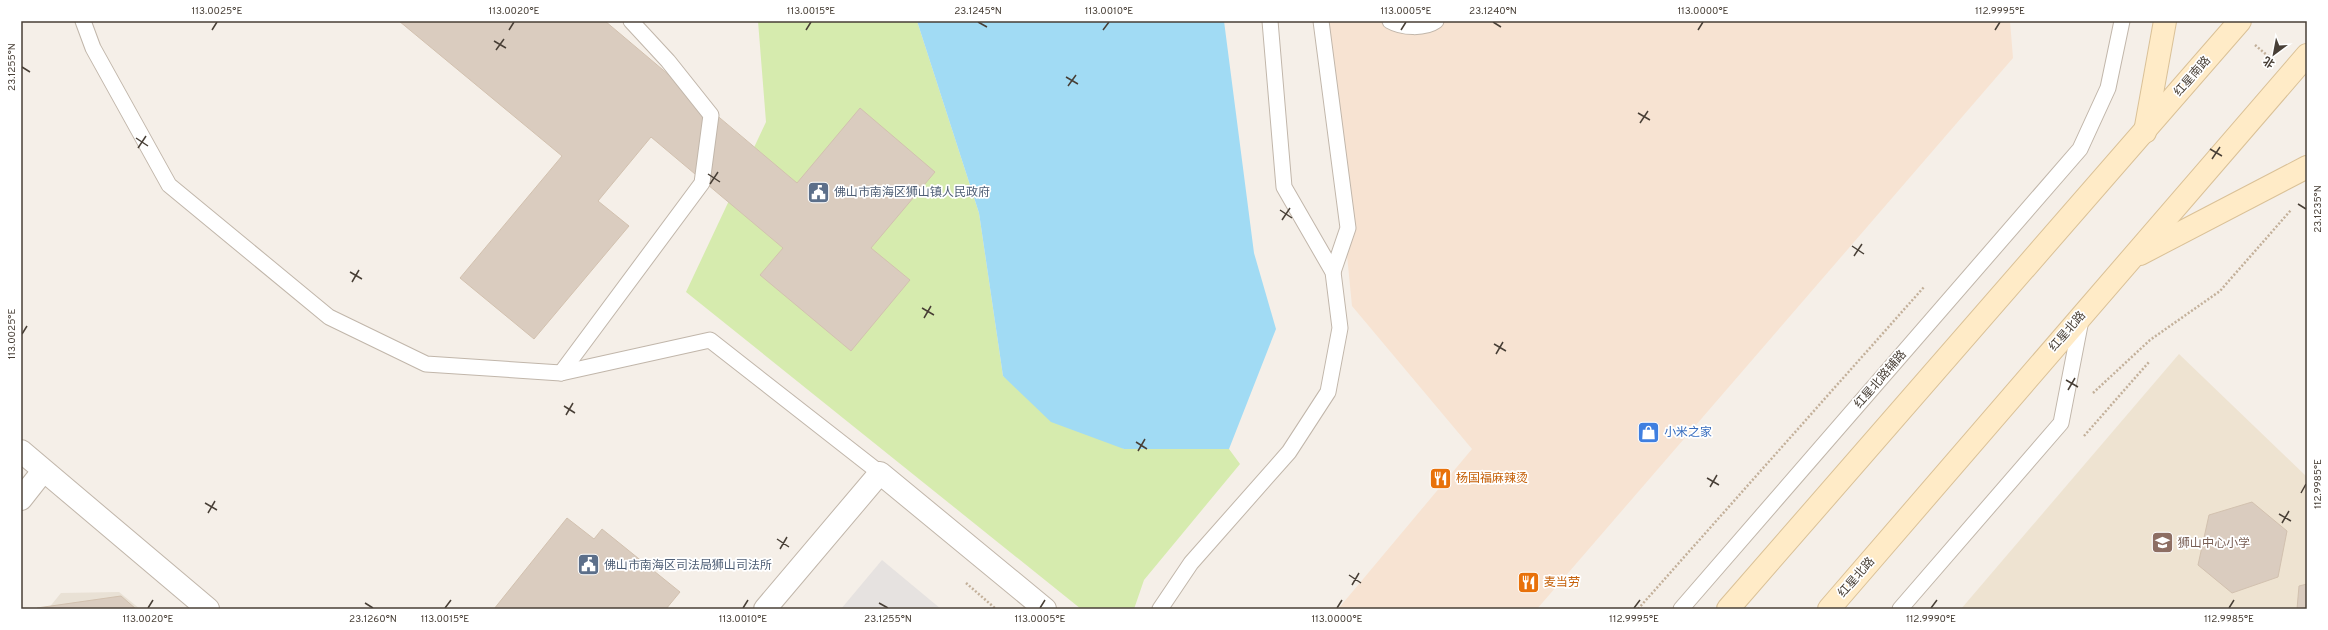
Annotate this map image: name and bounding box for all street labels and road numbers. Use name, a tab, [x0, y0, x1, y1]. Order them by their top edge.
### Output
street label: 红星南路	[2171, 53, 2215, 100]
street label: 红星北路	[2046, 308, 2090, 355]
street label: 红星北路辅路	[1851, 347, 1910, 412]
street label: 红星北路	[1835, 554, 1879, 601]

